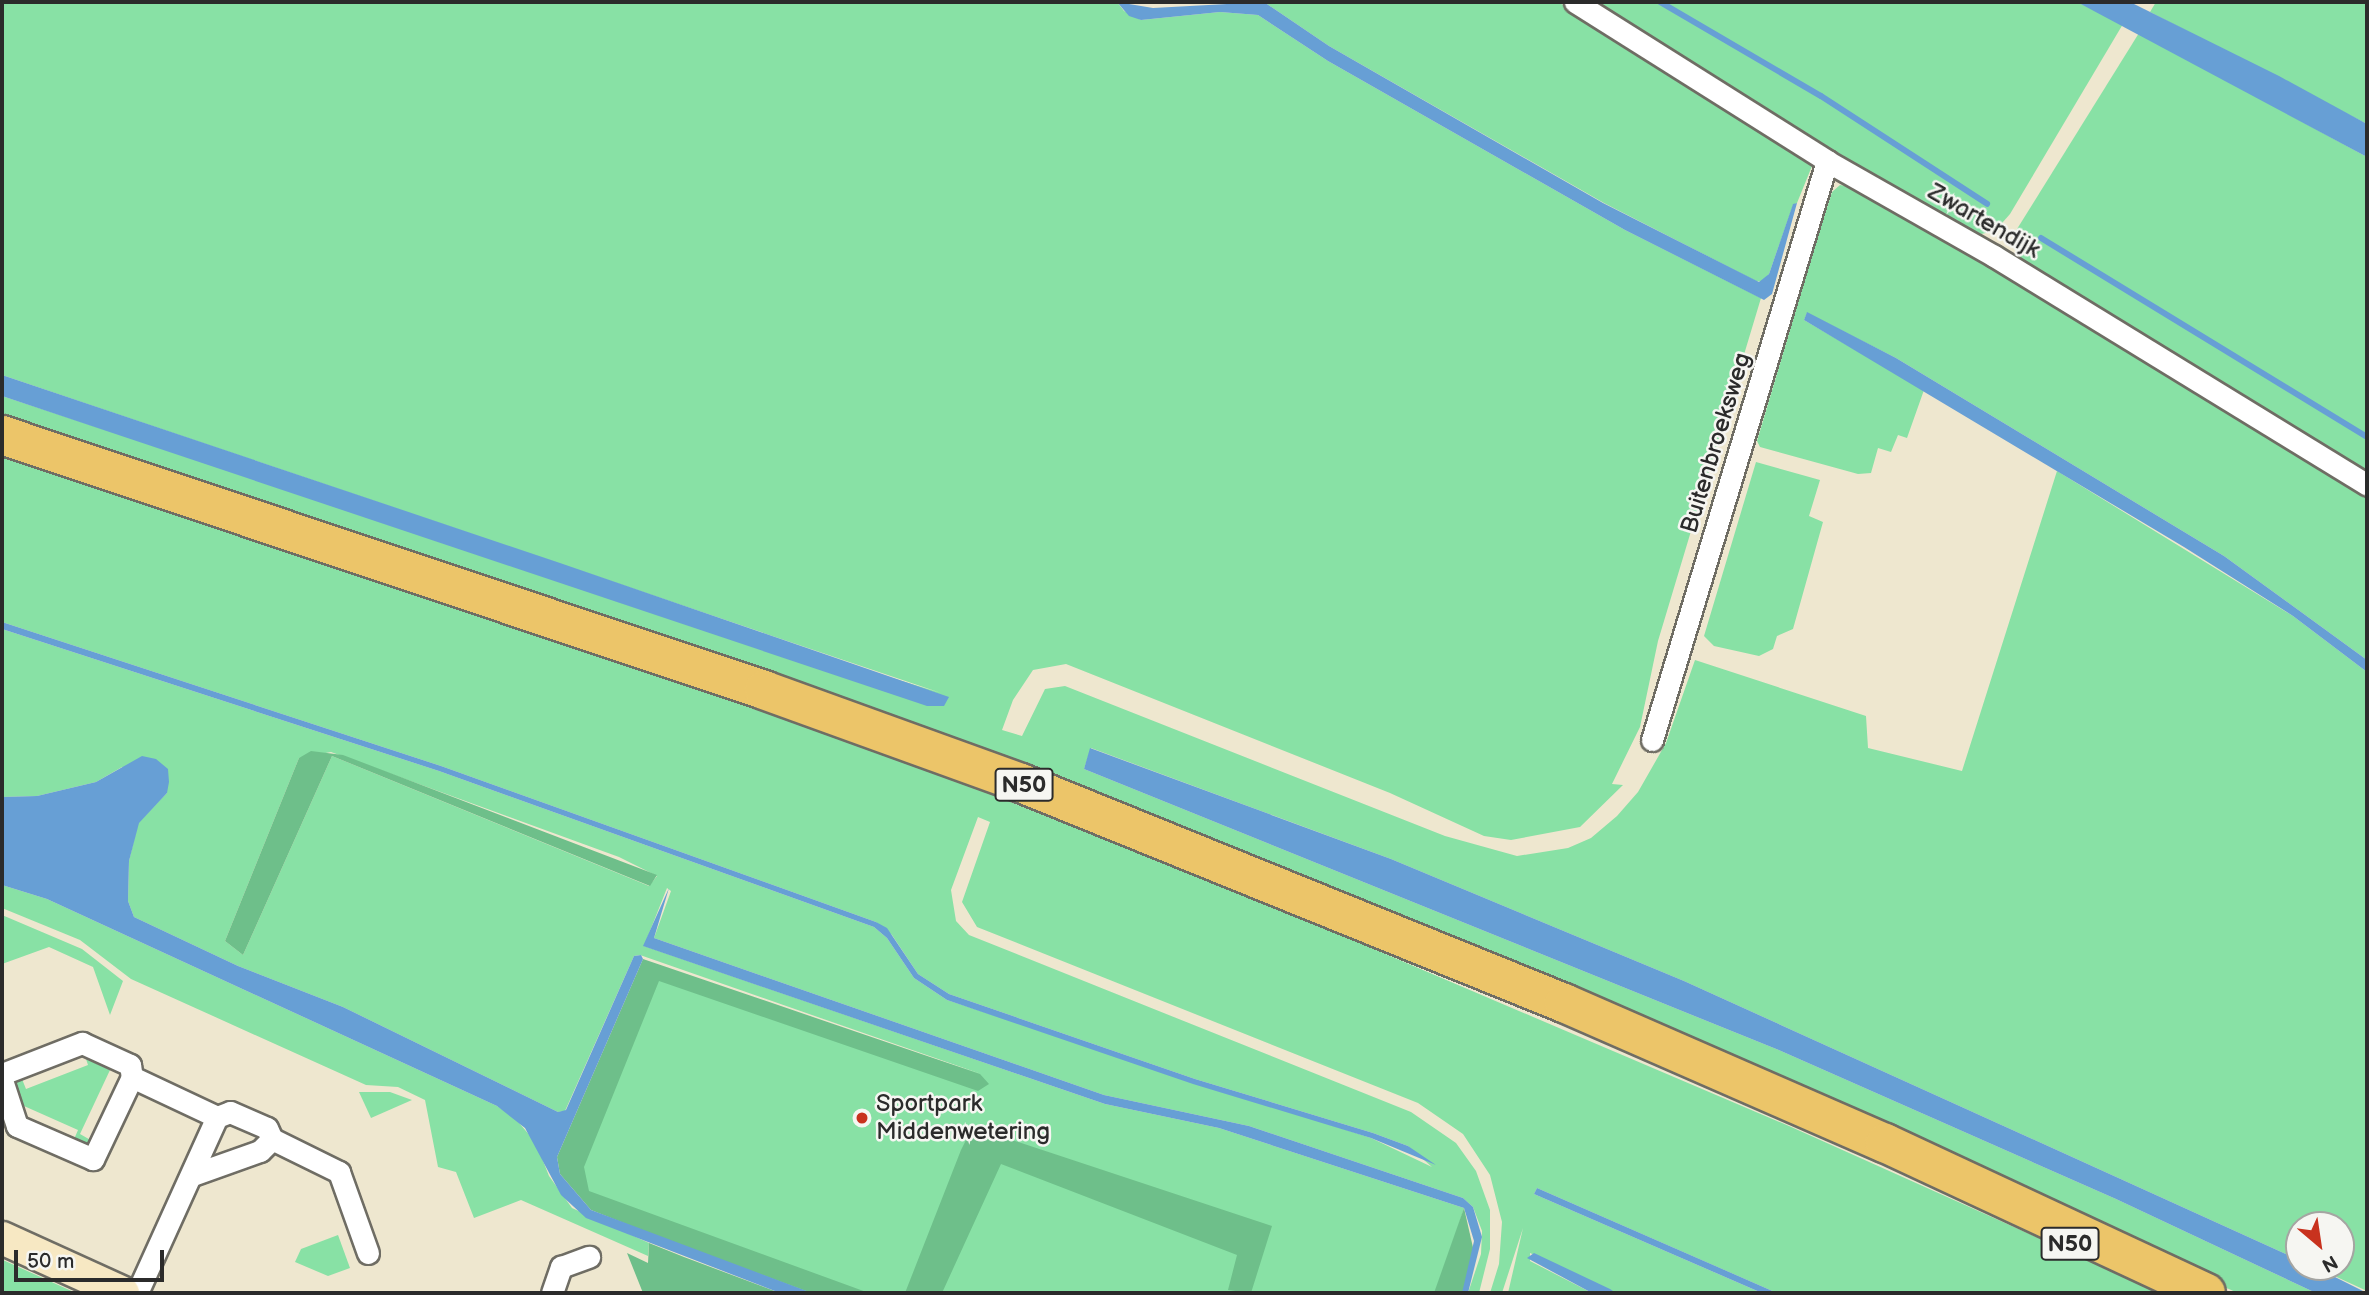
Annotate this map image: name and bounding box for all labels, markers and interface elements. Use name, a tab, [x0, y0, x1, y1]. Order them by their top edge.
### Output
street label: Zwartendijk	[1923, 177, 2045, 265]
street label: Buitenbroeksweg	[1675, 349, 1757, 537]
road number: N50	[994, 765, 1054, 804]
place label: Sportpark Middenwetering	[876, 1090, 1050, 1146]
marker: Sportpark Middenwetering	[854, 1110, 870, 1126]
north arrow	[2285, 1211, 2355, 1281]
road number: N50	[2040, 1224, 2100, 1264]
scale bar	[18, 1236, 168, 1280]
text: 50 m	[27, 1249, 74, 1274]
text: N	[2318, 1250, 2341, 1277]

